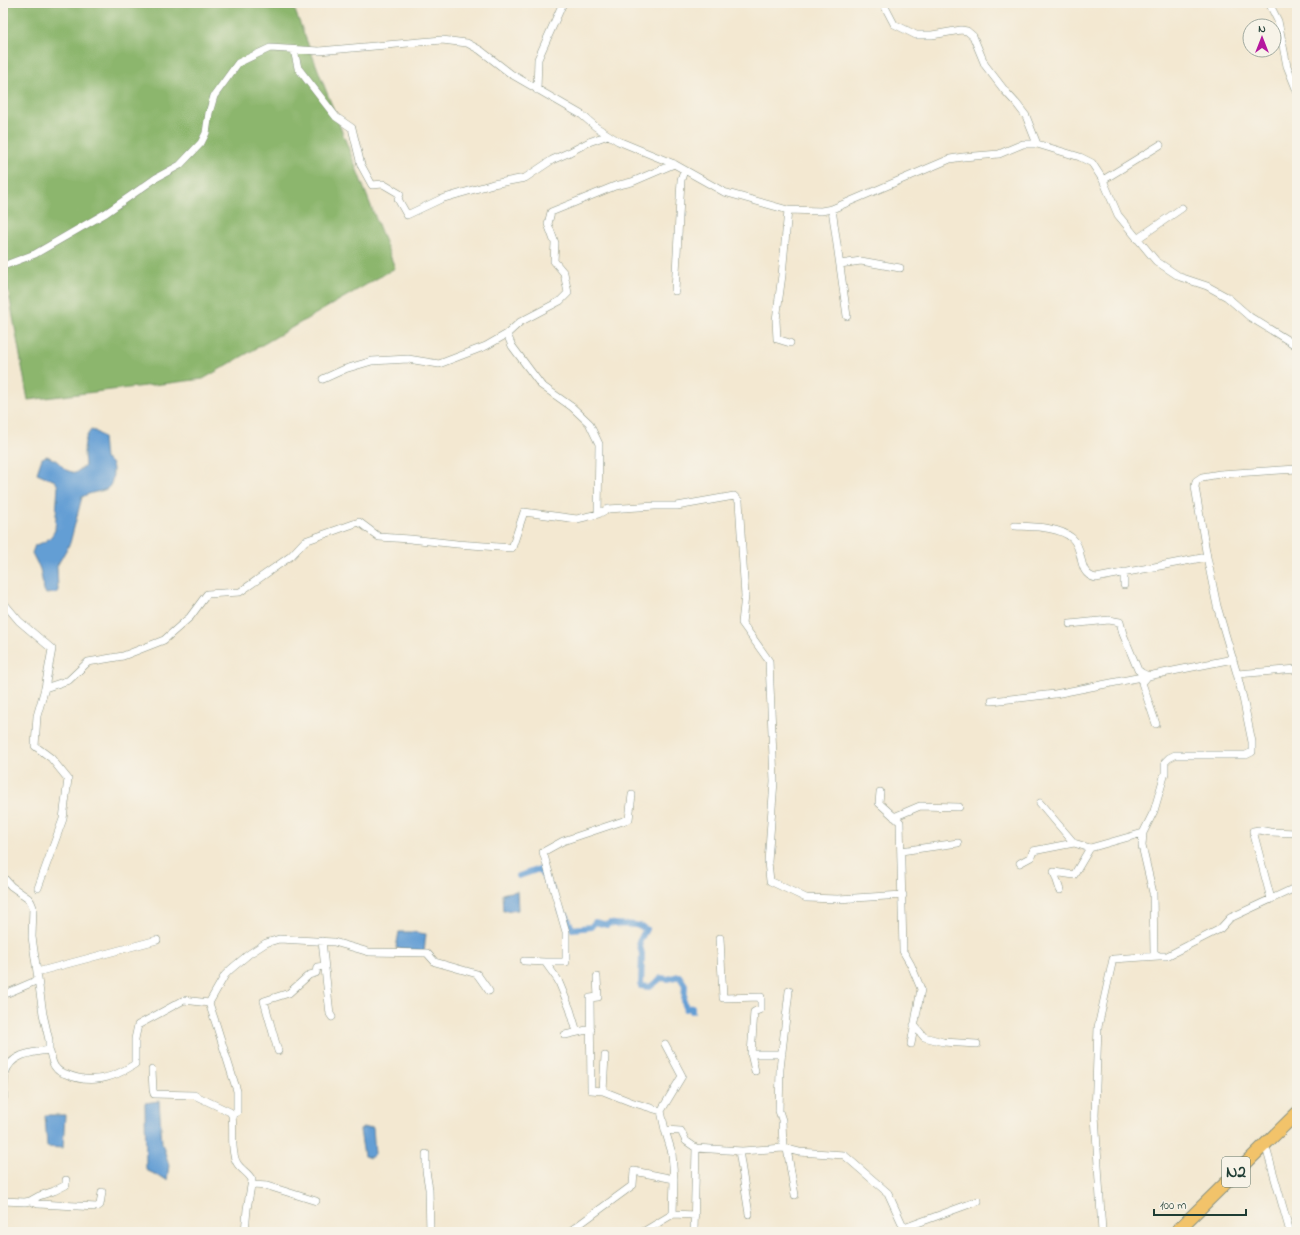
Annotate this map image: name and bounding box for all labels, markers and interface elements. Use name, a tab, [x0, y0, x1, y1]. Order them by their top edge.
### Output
north arrow	[1242, 18, 1282, 58]
text: N	[1258, 21, 1266, 37]
road number: N2	[1222, 1157, 1250, 1187]
scale bar	[1154, 1191, 1246, 1217]
text: 100 m	[1160, 1197, 1187, 1215]

